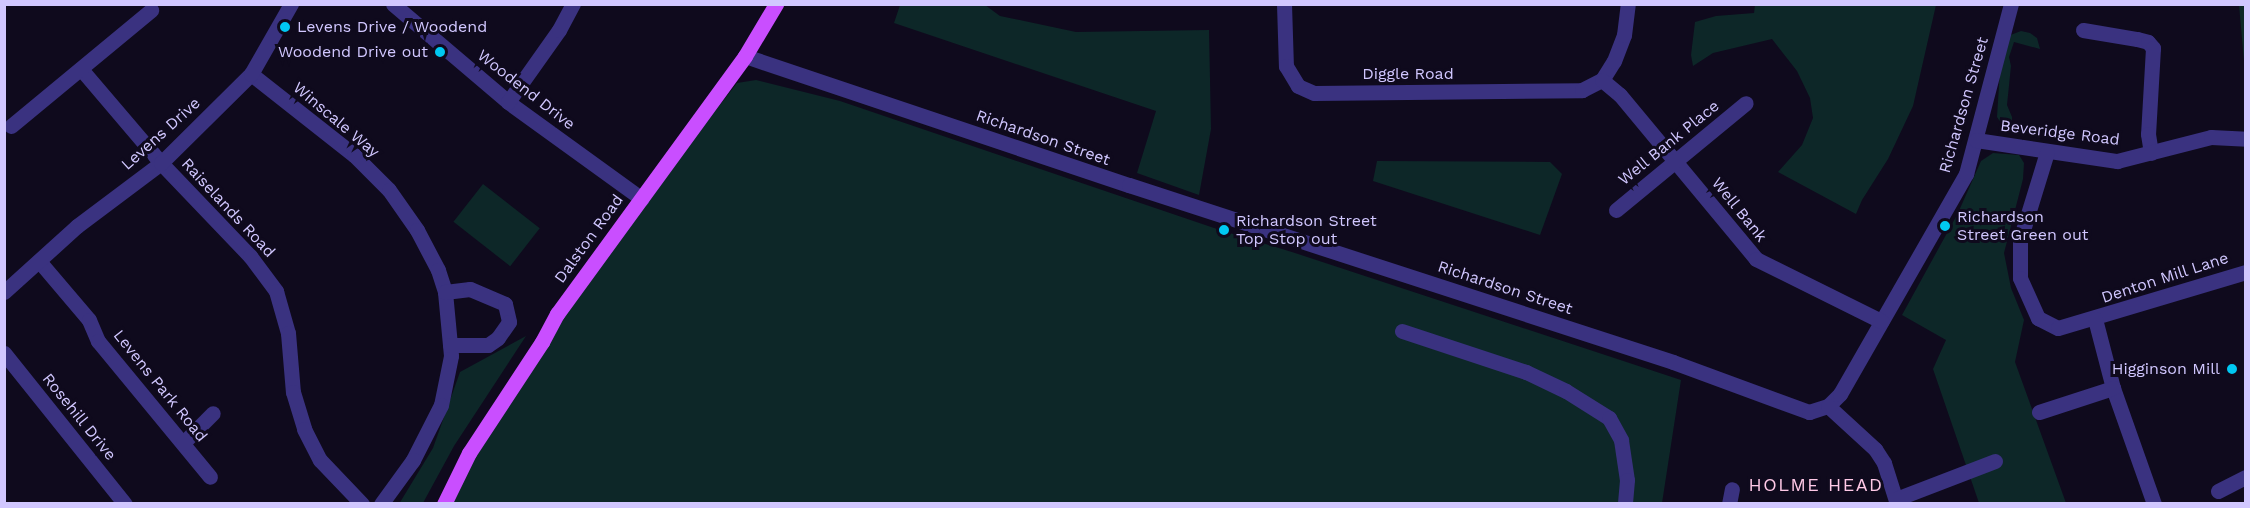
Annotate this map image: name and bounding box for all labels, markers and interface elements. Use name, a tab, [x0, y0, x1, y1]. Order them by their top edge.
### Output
place label: Levens Drive / Woodend	[297, 17, 488, 37]
marker: Levens Drive / Woodend	[278, 20, 292, 34]
street label: Richardson Street	[1935, 35, 1993, 175]
place label: Woodend Drive out	[278, 42, 428, 62]
marker: Woodend Drive out	[433, 45, 447, 59]
street label: Woodend Drive	[473, 46, 579, 134]
street label: Diggle Road	[1362, 64, 1454, 84]
street label: Winscale Way	[289, 78, 383, 162]
street label: Levens Drive	[118, 94, 204, 174]
street label: Well Bank Place	[1614, 96, 1724, 190]
street label: Richardson Street	[973, 106, 1113, 170]
street label: Beveridge Road	[1999, 116, 2121, 150]
street label: Raiselands Road	[177, 154, 279, 262]
street label: Well Bank	[1707, 174, 1771, 246]
street label: Dalston Road	[550, 191, 628, 287]
place label: Richardson Street Green out	[1957, 207, 2088, 245]
place label: Richardson Street Top Stop out	[1236, 211, 1377, 249]
marker: Richardson Street Green out	[1938, 219, 1952, 233]
marker: Richardson Street Top Stop out	[1217, 223, 1231, 237]
street label: Denton Mill Lane	[2099, 248, 2231, 308]
street label: Richardson Street	[1435, 257, 1575, 319]
street label: Levens Park Road	[109, 326, 211, 446]
place label: Higginson Mill	[2112, 359, 2220, 379]
marker: Higginson Mill	[2225, 362, 2239, 376]
street label: Rosehill Drive	[38, 369, 120, 465]
district label: HOLME HEAD	[1749, 474, 1883, 496]

